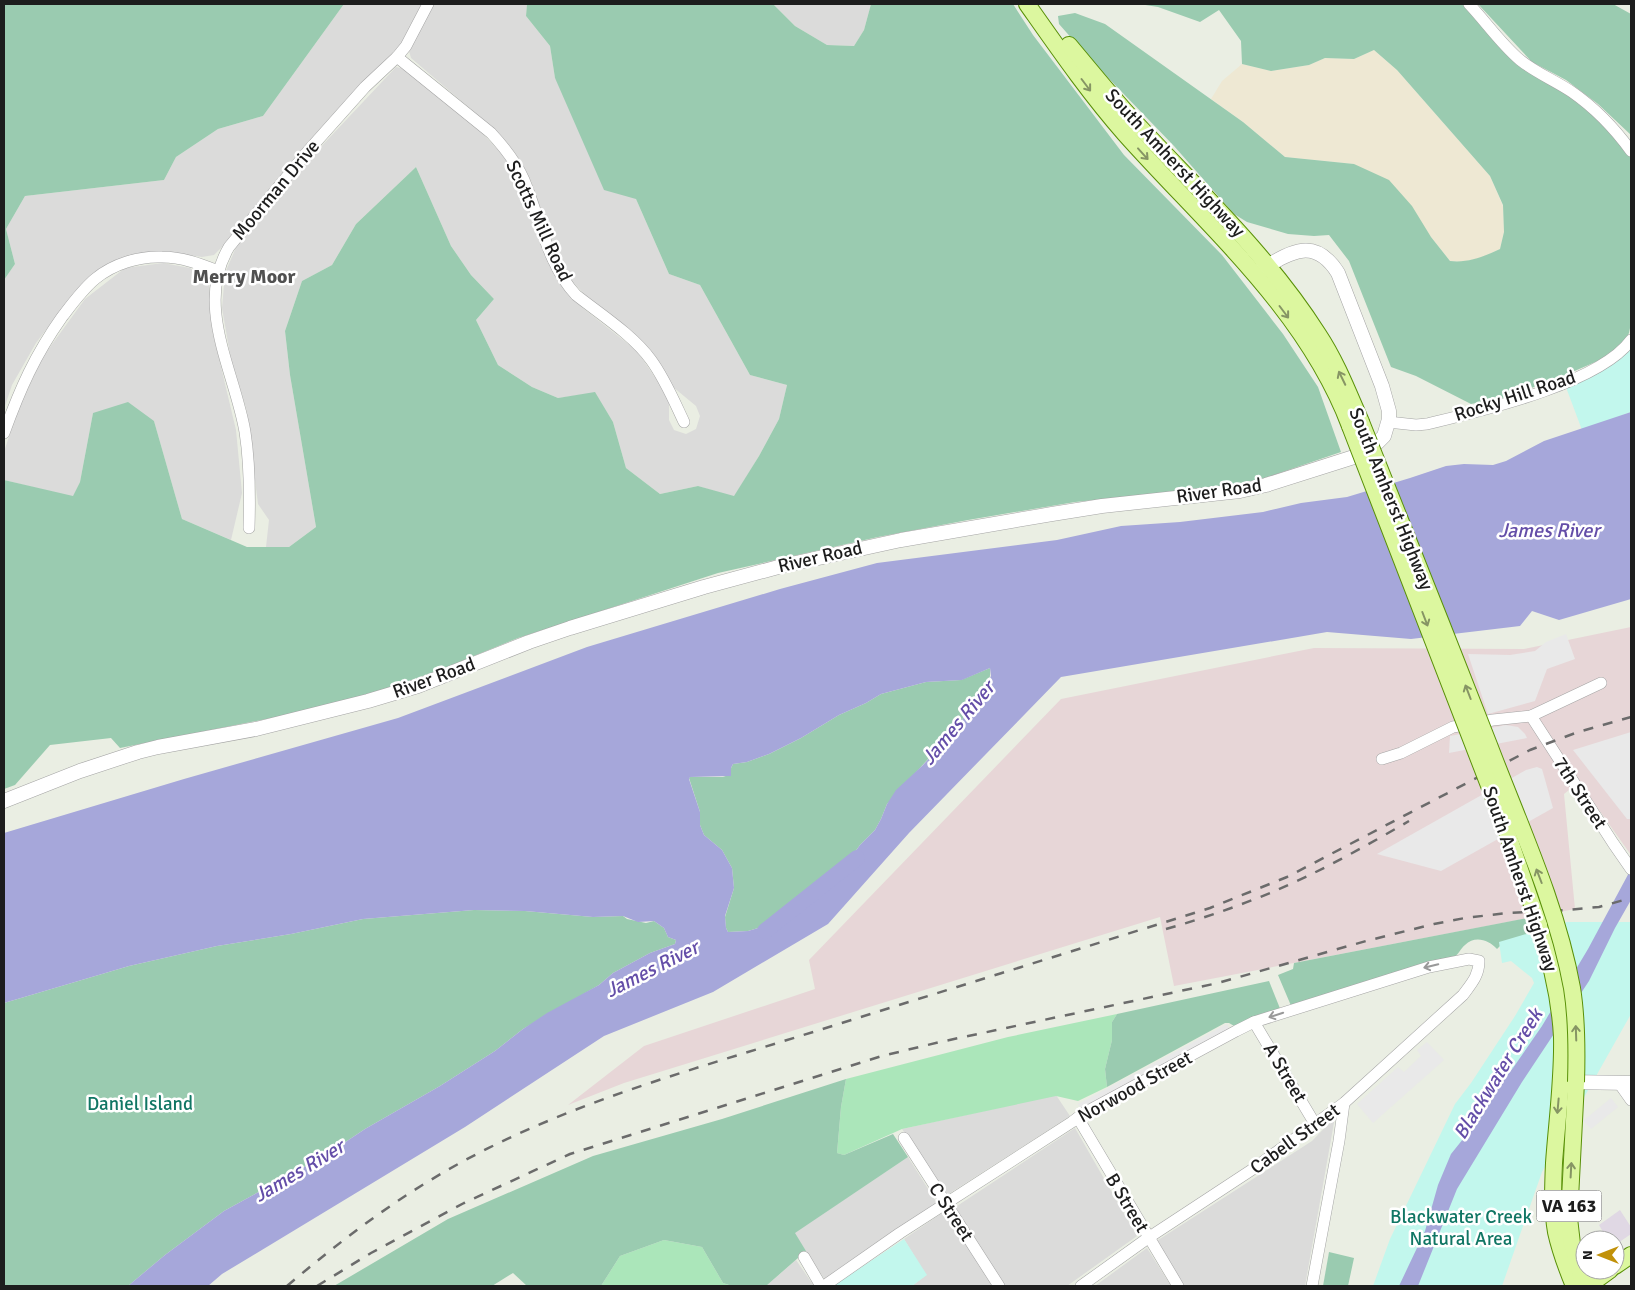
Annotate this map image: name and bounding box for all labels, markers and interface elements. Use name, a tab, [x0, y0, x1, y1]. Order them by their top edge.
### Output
one-way arrow	[1081, 78, 1092, 91]
street label: South Amherst Highway	[1100, 84, 1250, 242]
street label: Moorman Drive	[227, 135, 325, 245]
one-way arrow	[1137, 147, 1149, 160]
street label: Scotts Mill Road	[500, 156, 578, 286]
district label: Merry Moor	[193, 264, 296, 289]
one-way arrow	[1279, 305, 1290, 318]
street label: Rocky Hill Road	[1451, 365, 1579, 427]
one-way arrow	[1336, 370, 1346, 385]
street label: South Amherst Highway	[1343, 404, 1439, 594]
street label: River Road	[1175, 473, 1263, 509]
water label: James River	[1498, 518, 1602, 543]
street label: River Road	[775, 536, 865, 578]
one-way arrow	[1420, 611, 1430, 626]
street label: River Road	[389, 652, 479, 704]
water label: James River	[916, 674, 1002, 770]
one-way arrow	[1463, 684, 1472, 700]
street label: 7th Street	[1548, 753, 1612, 834]
street label: South Amherst Highway	[1477, 783, 1563, 975]
one-way arrow	[1534, 869, 1543, 884]
water label: James River	[601, 934, 705, 1003]
one-way arrow	[1424, 962, 1440, 972]
water label: Blackwater Creek	[1448, 1002, 1549, 1144]
one-way arrow	[1268, 1011, 1284, 1021]
one-way arrow	[1571, 1025, 1581, 1042]
street label: A Street	[1258, 1039, 1312, 1107]
street label: Norwood Street	[1074, 1046, 1197, 1128]
park label: Daniel Island	[87, 1092, 193, 1116]
one-way arrow	[1554, 1097, 1563, 1113]
street label: Cabell Street	[1245, 1098, 1345, 1180]
water label: James River	[249, 1133, 351, 1208]
one-way arrow	[1566, 1162, 1575, 1178]
street label: B Street	[1100, 1169, 1154, 1237]
street label: C Street	[923, 1178, 979, 1246]
road number: VA 163	[1536, 1190, 1602, 1222]
park label: Blackwater Creek Natural Area	[1390, 1205, 1532, 1251]
north arrow	[1575, 1230, 1625, 1280]
text: N	[1579, 1250, 1596, 1260]

